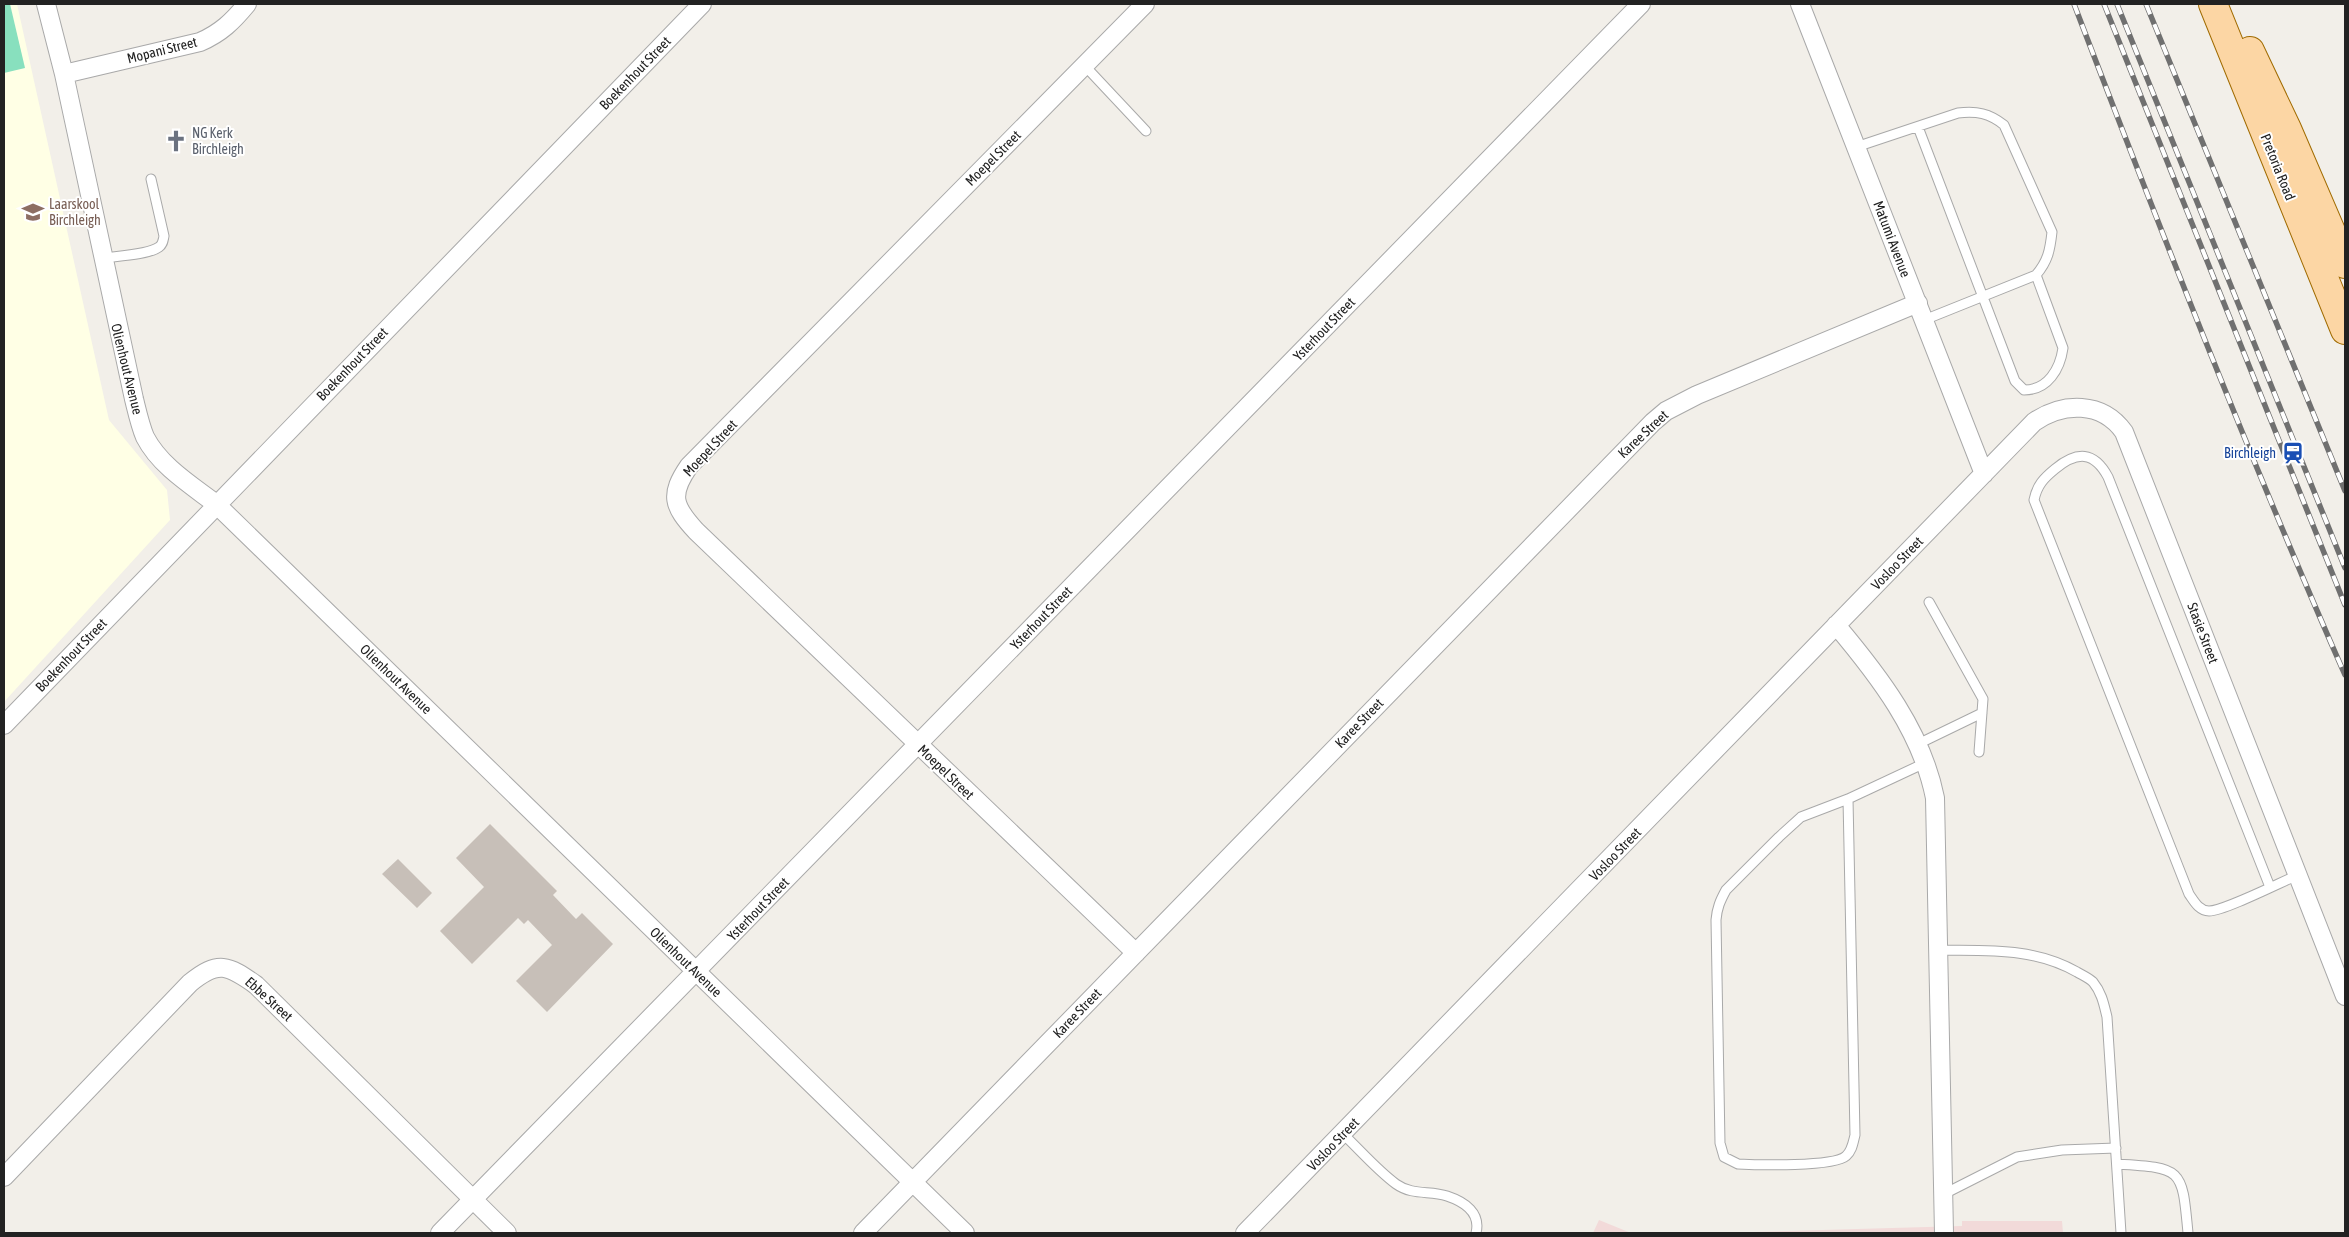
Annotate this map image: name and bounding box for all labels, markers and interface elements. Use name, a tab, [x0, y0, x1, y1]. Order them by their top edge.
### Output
street label: Boekenhout Street	[596, 33, 674, 113]
street label: Mopani Street	[125, 34, 199, 66]
place label: NG Kerk Birchleigh	[192, 125, 244, 157]
street label: Moepel Street	[962, 127, 1024, 189]
church icon: NG Kerk Birchleigh	[163, 128, 189, 154]
street label: Pretoria Road	[2257, 131, 2299, 203]
place label: Laarskool Birchleigh	[49, 196, 101, 228]
street label: Matumi Avenue	[1870, 198, 1914, 280]
school or university icon: Laarskool Birchleigh	[20, 199, 46, 225]
street label: Ysterhout Street	[1290, 294, 1358, 364]
street label: Olienhout Avenue	[108, 322, 146, 416]
street label: Boekenhout Street	[313, 324, 391, 404]
street label: Karee Street	[1615, 407, 1671, 461]
street label: Moepel Street	[680, 416, 740, 480]
station icon: Birchleigh	[2280, 440, 2306, 466]
place label: Birchleigh	[2224, 445, 2276, 461]
street label: Vosloo Street	[1868, 533, 1926, 593]
street label: Ysterhout Street	[1007, 583, 1075, 653]
street label: Stasie Street	[2184, 600, 2222, 666]
street label: Boekenhout Street	[32, 615, 110, 695]
street label: Olienhout Avenue	[357, 641, 435, 717]
street label: Karee Street	[1332, 695, 1386, 751]
street label: Moepel Street	[915, 741, 977, 803]
street label: Vosloo Street	[1586, 824, 1644, 884]
street label: Ysterhout Street	[724, 874, 792, 944]
street label: Olienhout Avenue	[647, 924, 725, 1000]
street label: Ebbe Street	[242, 974, 296, 1024]
street label: Karee Street	[1050, 985, 1104, 1041]
street label: Vosloo Street	[1304, 1114, 1362, 1174]

